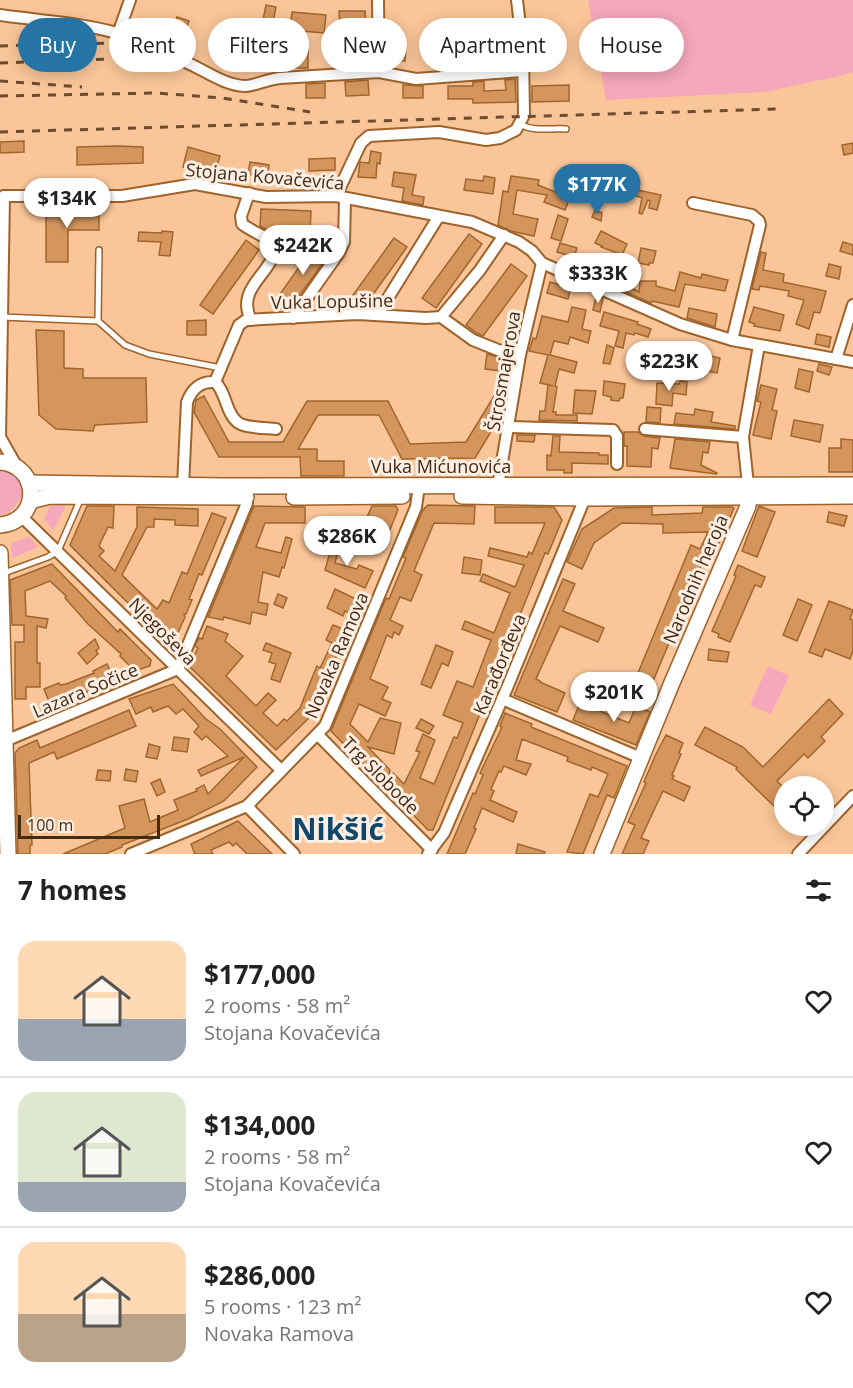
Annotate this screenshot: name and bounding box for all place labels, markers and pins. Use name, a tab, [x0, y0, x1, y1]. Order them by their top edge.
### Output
pin: $177K	[555, 164, 639, 215]
pin: $134K	[25, 178, 109, 229]
pin: $242K	[261, 225, 345, 276]
pin: $333K	[556, 253, 640, 304]
pin: $223K	[627, 341, 711, 392]
pin: $286K	[305, 516, 389, 567]
pin: $201K	[572, 672, 656, 723]

